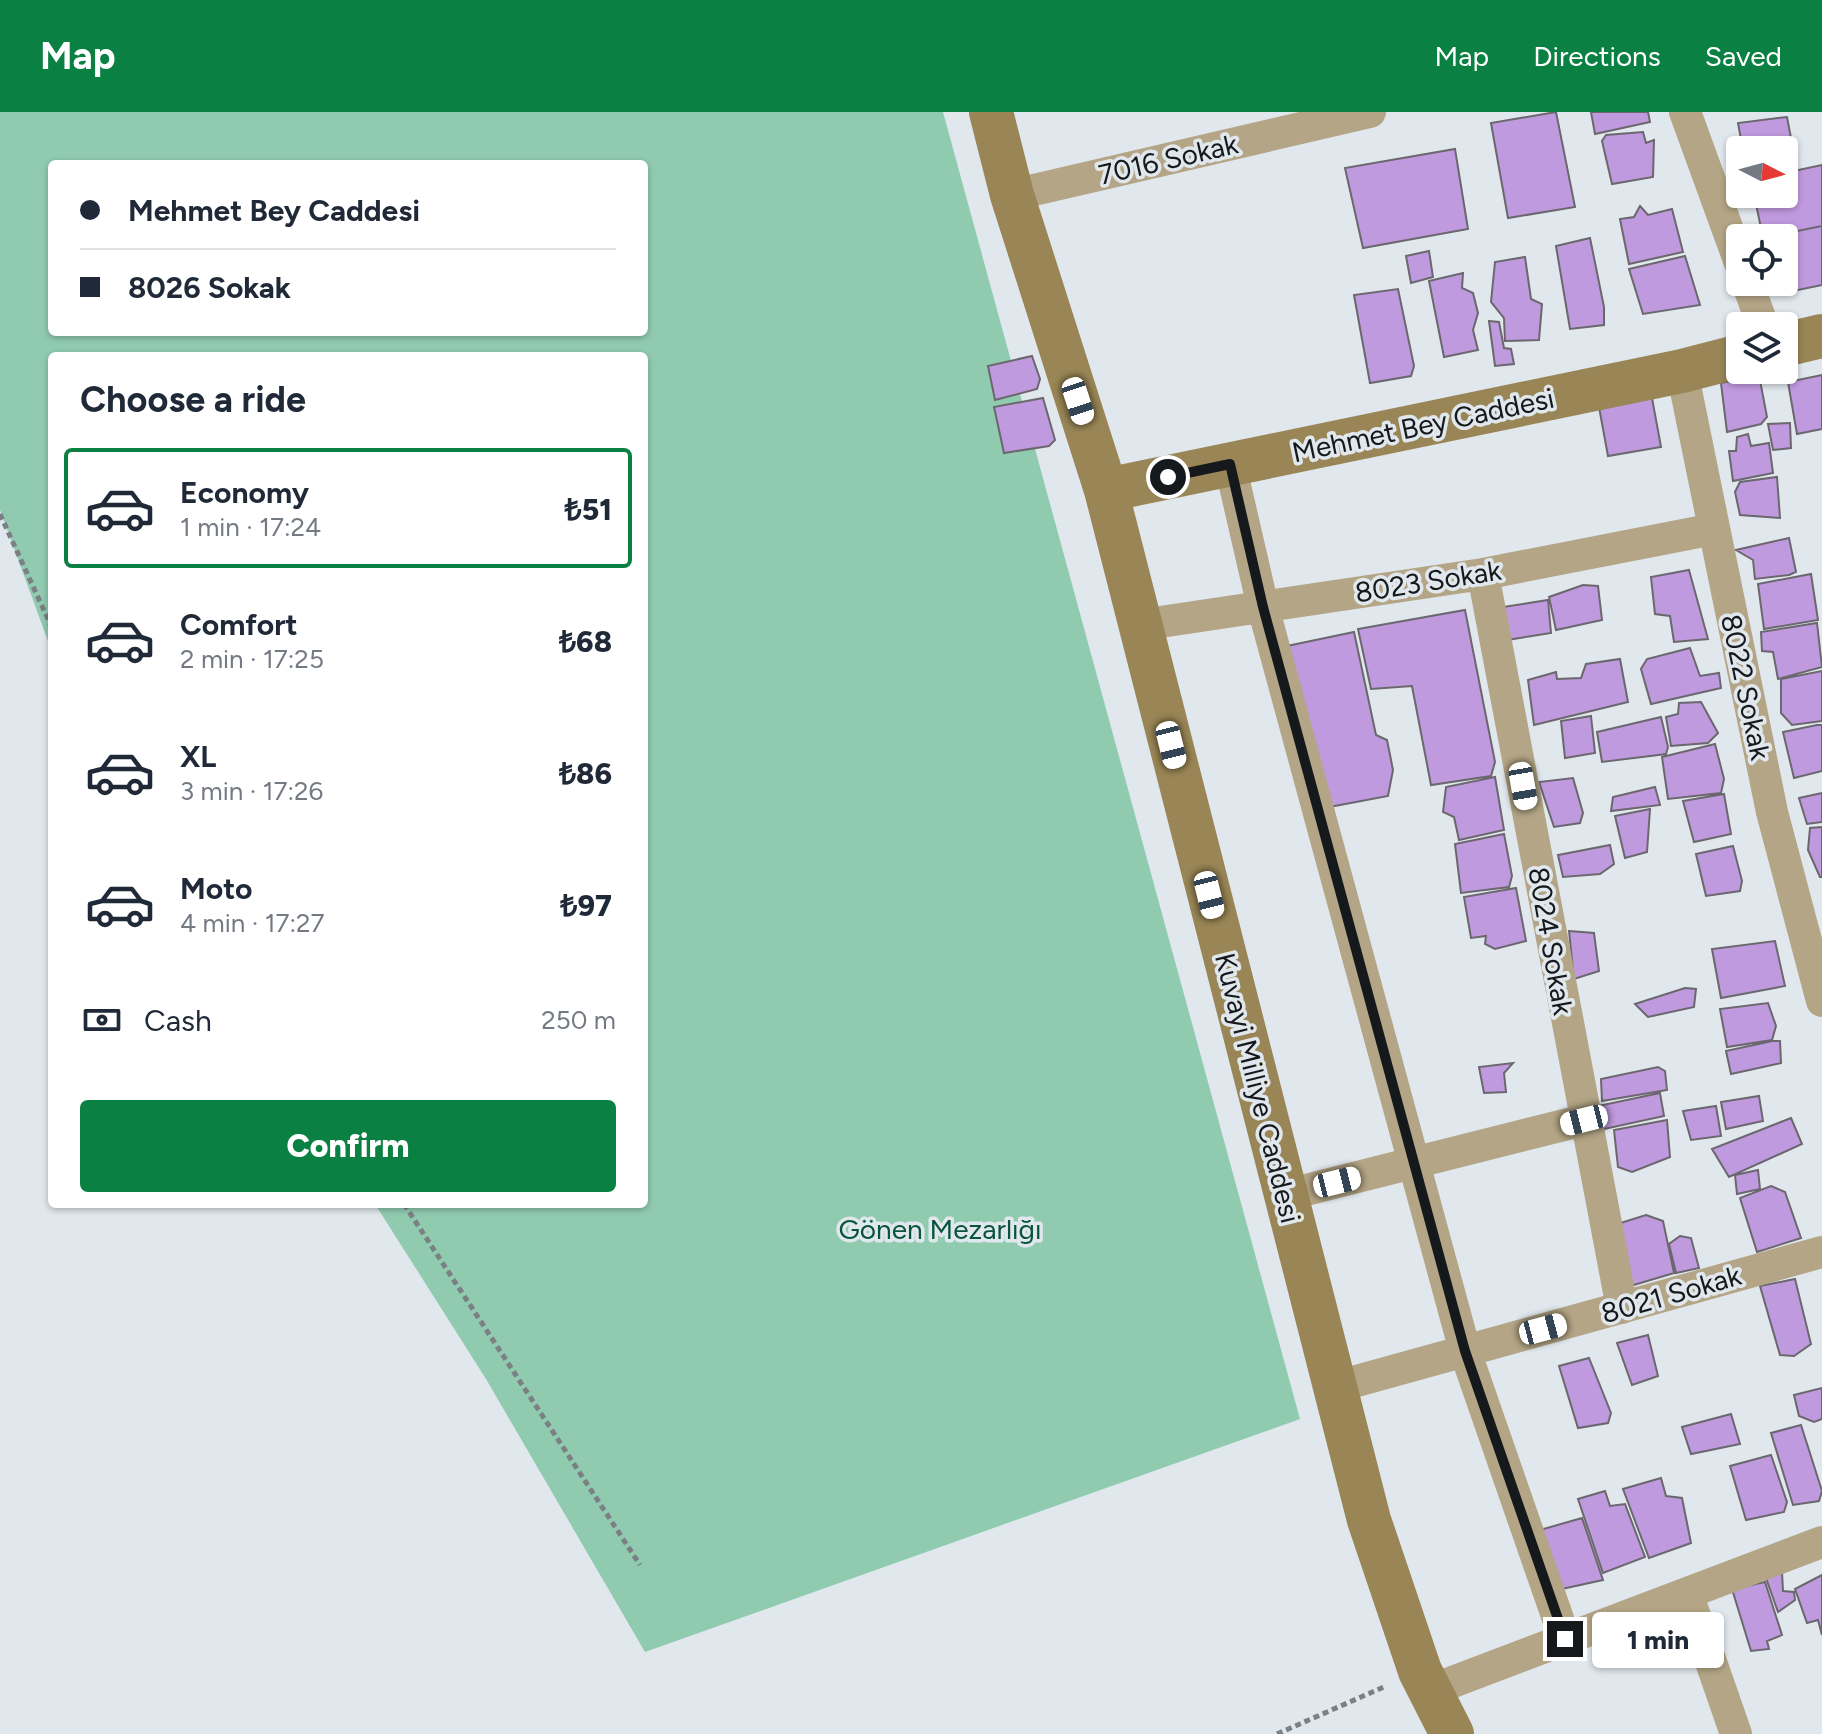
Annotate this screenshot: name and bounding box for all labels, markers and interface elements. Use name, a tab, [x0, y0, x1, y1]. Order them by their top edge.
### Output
text: Map	[40, 33, 116, 79]
text: Map	[1435, 39, 1489, 73]
text: Directions	[1533, 39, 1661, 73]
text: Saved	[1705, 39, 1782, 73]
street label: 7016 Sokak	[1095, 126, 1241, 192]
north arrow	[1726, 136, 1798, 208]
map controls	[1726, 136, 1798, 384]
text: Mehmet Bey Caddesi	[128, 192, 420, 229]
button: locate	[1726, 224, 1798, 296]
text: 8026 Sokak	[128, 269, 291, 306]
button: layers	[1726, 312, 1798, 384]
car	[1059, 374, 1097, 428]
text: Choose a ride	[80, 378, 306, 421]
street label: Mehmet Bey Caddesi	[1289, 381, 1557, 469]
route start	[1150, 459, 1186, 495]
icon: car	[84, 472, 156, 544]
text: Economy	[180, 474, 309, 511]
text: ₺51	[565, 491, 612, 528]
text: 1 min · 17:24	[180, 511, 321, 543]
street label: 8023 Sokak	[1352, 553, 1504, 609]
icon: car	[84, 604, 156, 676]
text: Comfort	[180, 606, 298, 643]
street label: 8022 Sokak	[1714, 611, 1778, 763]
text: ₺68	[559, 623, 612, 660]
text: 2 min · 17:25	[180, 643, 324, 675]
car	[1154, 719, 1188, 771]
icon: car	[84, 736, 156, 808]
text: XL	[180, 738, 216, 775]
text: ₺86	[559, 755, 612, 792]
car	[1507, 760, 1539, 812]
text: 3 min · 17:26	[180, 775, 323, 807]
street label: 8024 Sokak	[1521, 864, 1581, 1018]
icon: car	[84, 868, 156, 940]
car	[1192, 869, 1226, 921]
text: Moto	[180, 870, 252, 907]
text: ₺97	[560, 887, 612, 924]
text: 4 min · 17:27	[180, 907, 324, 939]
street label: Kuvayi Milliye Caddesi	[1208, 950, 1308, 1226]
icon: cash	[80, 998, 124, 1042]
text: Cash	[144, 1002, 212, 1039]
text: 250 m	[541, 1004, 616, 1036]
button: Confirm	[80, 1100, 616, 1192]
car	[1558, 1103, 1610, 1137]
car	[1311, 1165, 1363, 1199]
park label: Gönen Mezarlığı	[838, 1212, 1042, 1246]
street label: 8021 Sokak	[1597, 1258, 1745, 1330]
car	[1517, 1311, 1569, 1347]
callout: 1 min	[1593, 1611, 1725, 1667]
route end	[1547, 1621, 1583, 1657]
text: 1 min	[1627, 1624, 1689, 1656]

